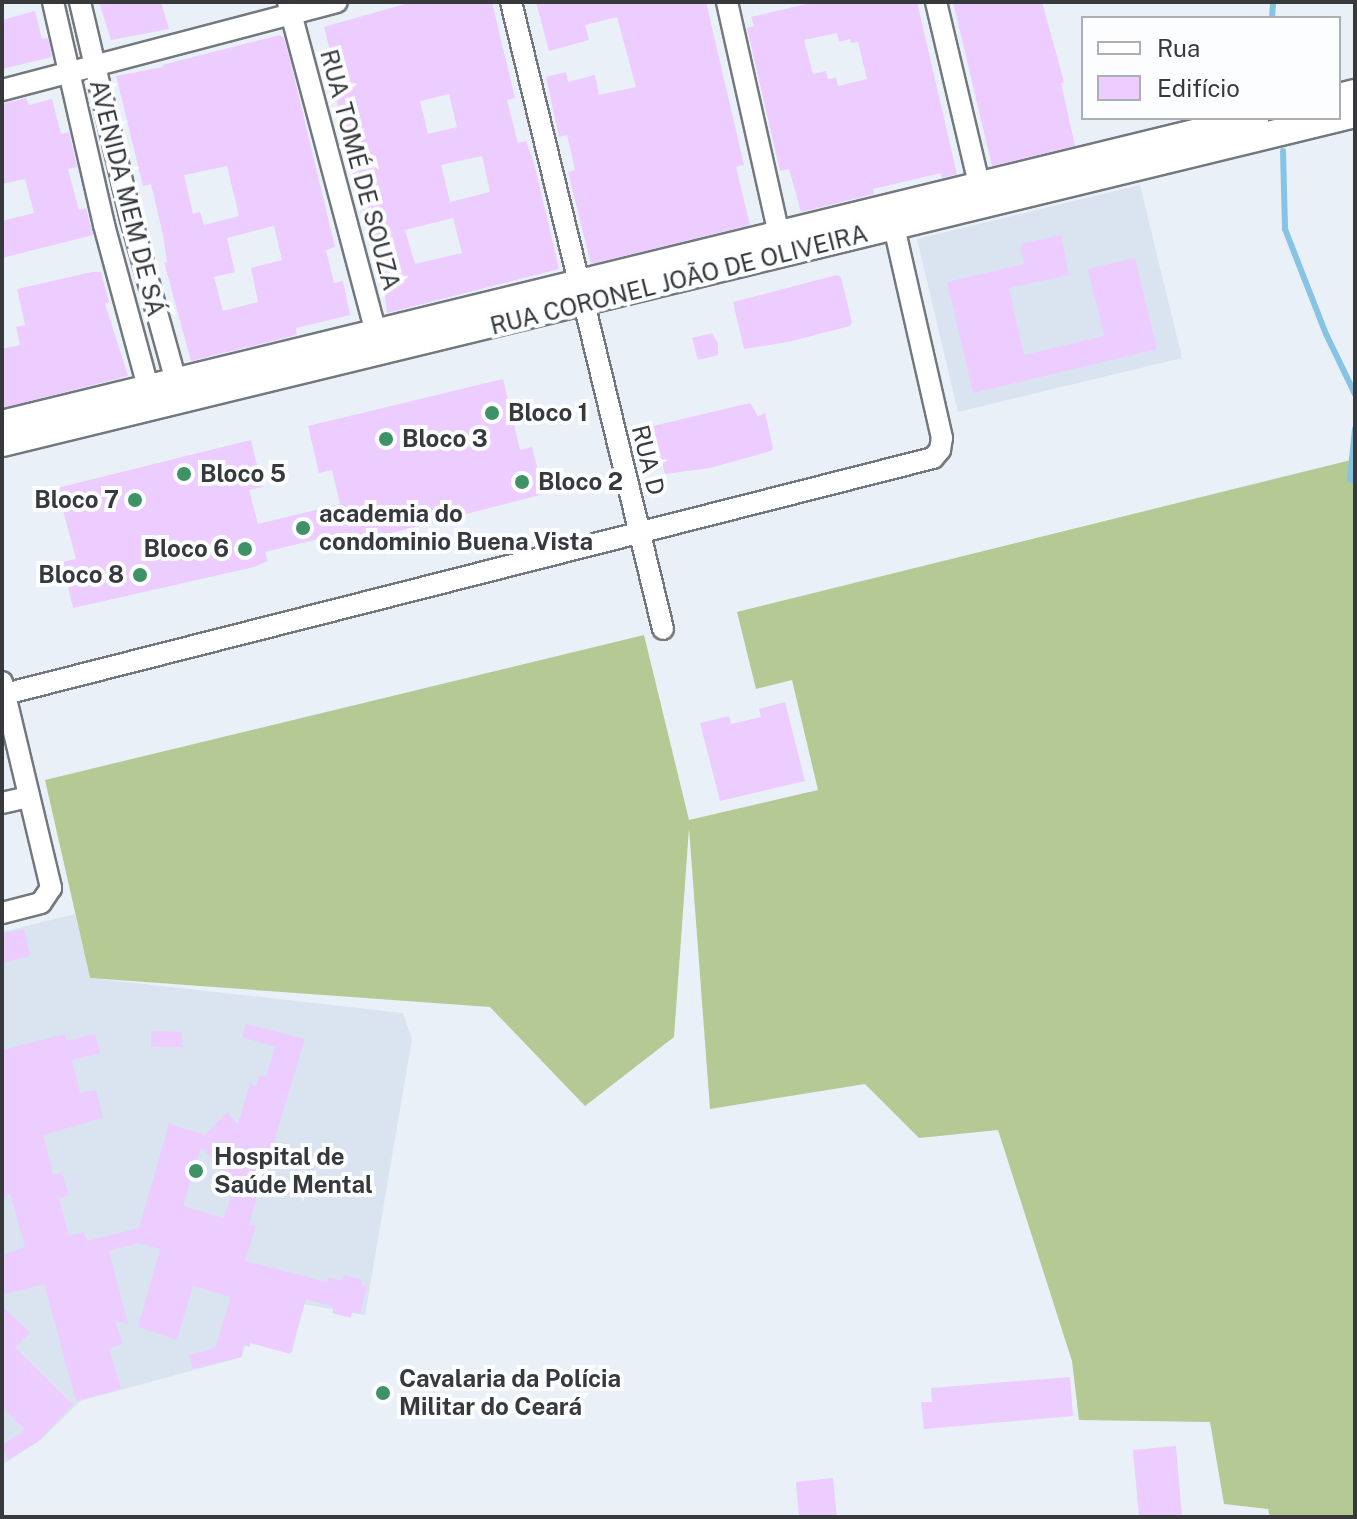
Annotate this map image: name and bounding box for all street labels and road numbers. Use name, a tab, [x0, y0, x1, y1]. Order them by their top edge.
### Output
street label: RUA TOMÉ DE SOUZA	[314, 46, 406, 294]
street label: AVENIDA MEM DE SÁ	[84, 77, 170, 319]
street label: RUA CORONEL JOÃO DE OLIVEIRA	[487, 219, 871, 341]
street label: RUA D	[625, 422, 671, 498]

